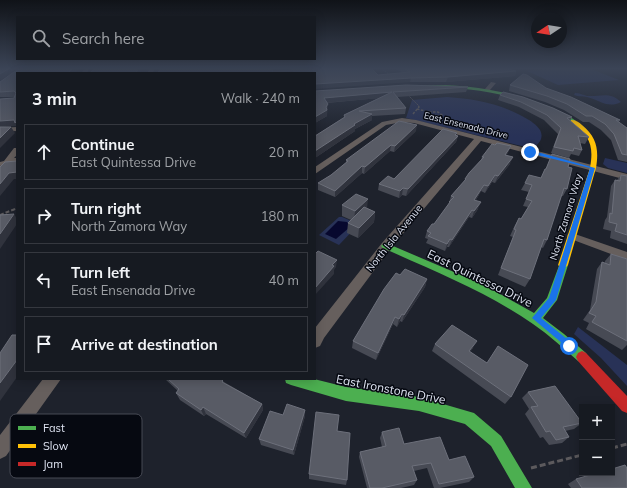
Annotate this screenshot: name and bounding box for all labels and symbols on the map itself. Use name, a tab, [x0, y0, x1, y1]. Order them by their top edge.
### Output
north arrow	[531, 12, 567, 48]
street label: East Ensenada Drive	[423, 109, 509, 141]
route end	[521, 143, 539, 161]
street label: North Zamora Way	[547, 172, 585, 262]
street label: North Isla Avenue	[363, 202, 425, 274]
street label: East Quintessa Drive	[425, 246, 535, 310]
route start	[560, 337, 578, 355]
street label: East Ironstone Drive	[335, 371, 447, 407]
legend	[10, 414, 142, 478]
text: Fast	[43, 421, 65, 435]
text: Slow	[43, 439, 69, 453]
text: Jam	[43, 457, 63, 471]

